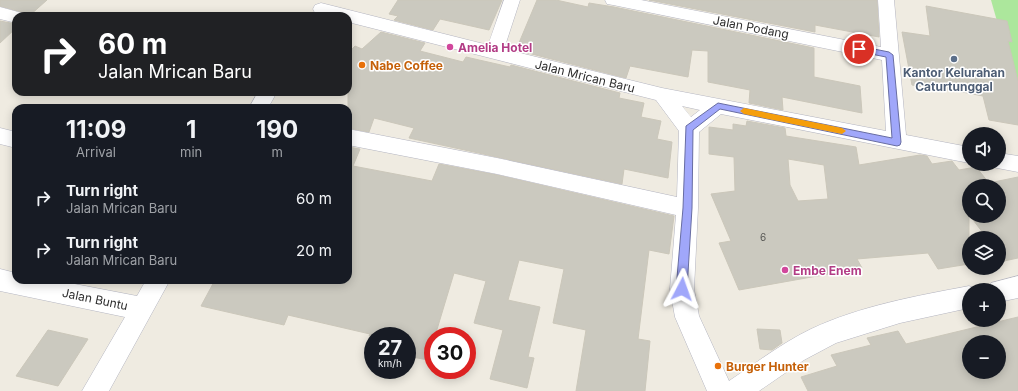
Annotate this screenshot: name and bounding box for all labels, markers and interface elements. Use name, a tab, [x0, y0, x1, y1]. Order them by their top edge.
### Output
street label: Jalan Podang	[712, 12, 790, 42]
text: 60 m	[98, 27, 167, 61]
icon: right	[32, 28, 84, 80]
pin	[842, 32, 876, 66]
icon: arrive	[848, 38, 870, 60]
place label: Amelia Hotel	[458, 40, 532, 55]
marker: Amelia Hotel	[445, 42, 455, 52]
marker: Kantor Kelurahan Caturtunggal	[949, 54, 959, 64]
street label: Jalan Mrican Baru	[533, 56, 637, 96]
place label: Nabe Coffee	[370, 58, 443, 73]
marker: Nabe Coffee	[357, 60, 367, 70]
text: Jalan Mrican Baru	[98, 61, 252, 82]
place label: Kantor Kelurahan Caturtunggal	[903, 65, 1005, 94]
text: 11:09	[66, 115, 126, 144]
text: 1	[186, 115, 196, 144]
text: 190	[256, 115, 298, 144]
map controls	[962, 127, 1006, 379]
button: sound	[962, 127, 1006, 171]
text: Arrival	[76, 144, 116, 160]
text: min	[180, 144, 202, 160]
text: m	[271, 144, 283, 160]
button: search	[962, 179, 1006, 223]
text: Turn right	[66, 181, 138, 200]
icon: right	[32, 187, 54, 209]
text: 60 m	[296, 189, 332, 208]
text: Jalan Mrican Baru	[66, 200, 177, 216]
house number: 6	[760, 231, 766, 243]
button: layers	[962, 231, 1006, 275]
text: Turn right	[66, 233, 138, 252]
icon: right	[32, 239, 54, 261]
text: 20 m	[296, 241, 332, 260]
text: Jalan Mrican Baru	[66, 252, 177, 268]
place label: Embe Enem	[793, 263, 862, 278]
marker: Embe Enem	[780, 265, 790, 275]
position arrow	[661, 268, 703, 310]
button: +	[962, 283, 1006, 327]
street label: Jalan Buntu	[61, 285, 129, 313]
speed limit sign: 30	[424, 327, 476, 379]
button: −	[962, 335, 1006, 379]
text: 27	[378, 336, 402, 360]
text: km/h	[378, 357, 402, 369]
place label: Burger Hunter	[726, 359, 809, 374]
marker: Burger Hunter	[713, 361, 723, 371]

